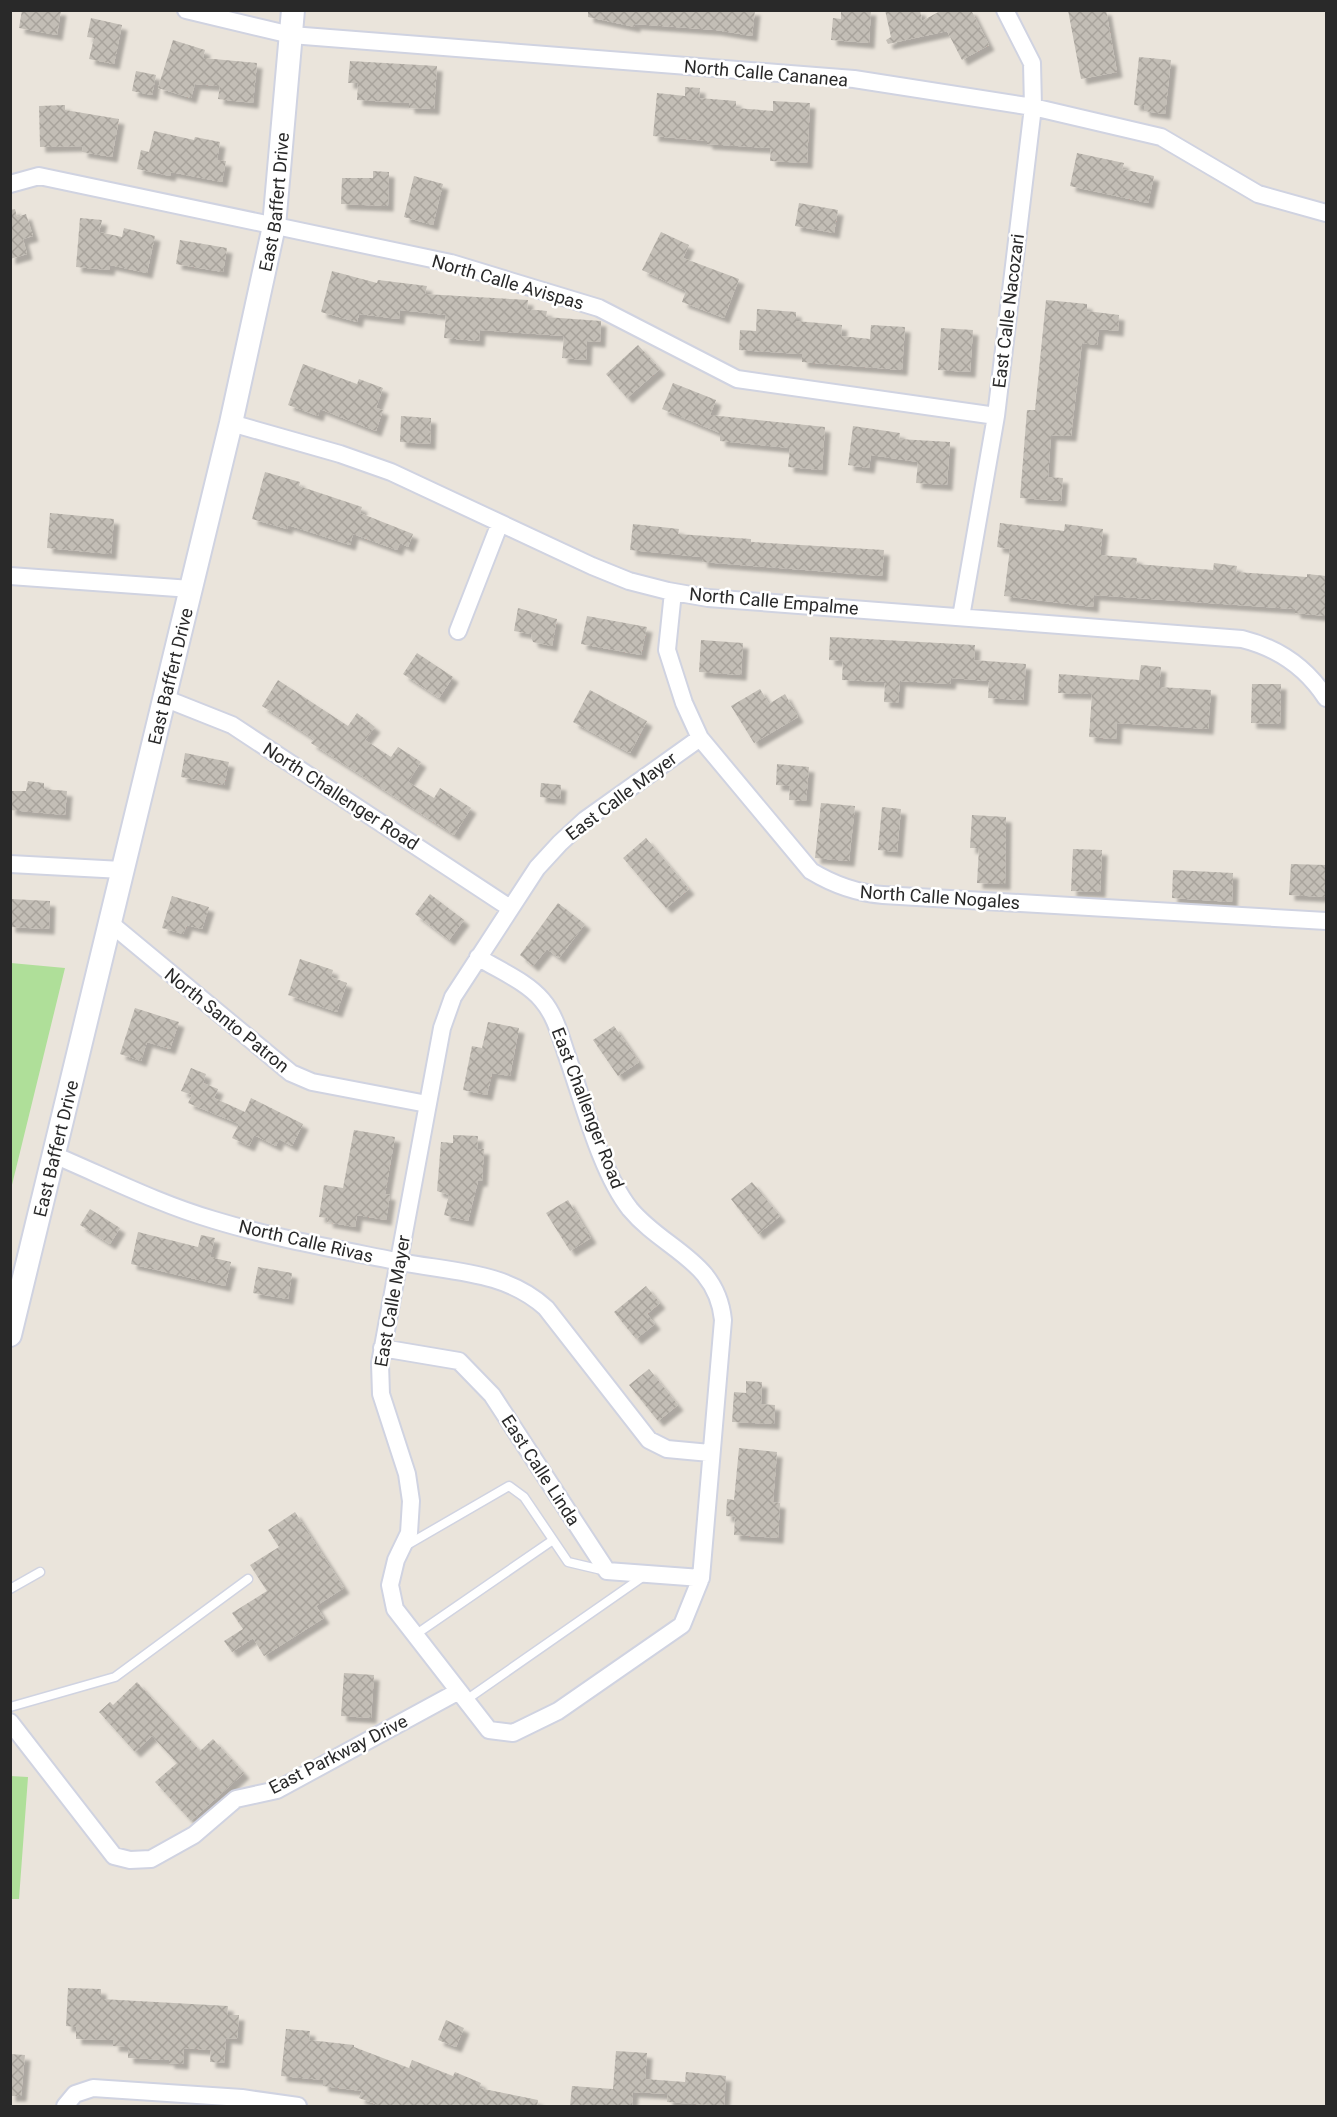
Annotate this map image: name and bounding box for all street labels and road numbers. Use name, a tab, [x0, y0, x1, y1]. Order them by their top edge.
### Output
street label: North Calle Cananea	[683, 55, 849, 91]
street label: East Baffert Drive	[254, 132, 293, 273]
street label: East Calle Nacozari	[988, 233, 1028, 389]
street label: North Calle Avispas	[430, 250, 586, 314]
street label: North Calle Empalme	[689, 583, 859, 619]
street label: East Baffert Drive	[143, 606, 196, 747]
street label: North Challenger Road	[259, 738, 423, 854]
street label: East Calle Mayer	[561, 747, 681, 845]
street label: North Calle Nogales	[859, 881, 1021, 913]
street label: North Santo Patron	[161, 963, 293, 1077]
street label: East Challenger Road	[548, 1024, 628, 1192]
street label: East Baffert Drive	[29, 1078, 82, 1219]
street label: North Calle Rivas	[237, 1215, 375, 1267]
street label: East Calle Mayer	[370, 1234, 414, 1368]
street label: East Calle Linda	[497, 1411, 585, 1529]
street label: East Parkway Drive	[265, 1710, 411, 1798]

